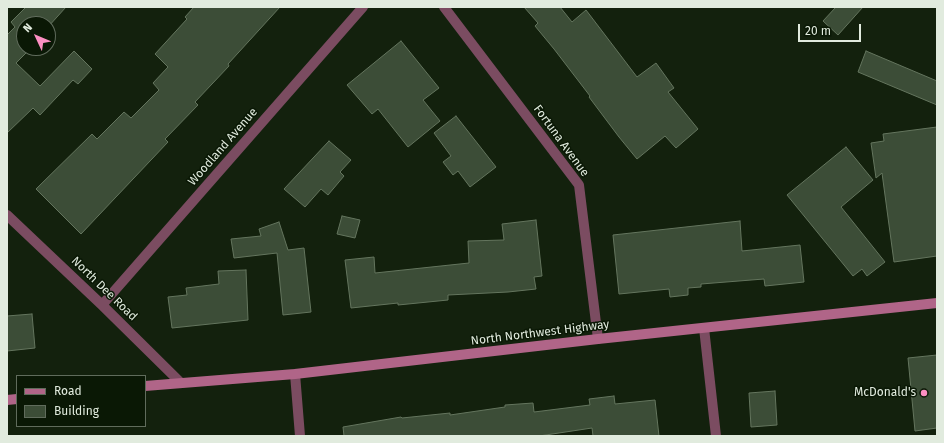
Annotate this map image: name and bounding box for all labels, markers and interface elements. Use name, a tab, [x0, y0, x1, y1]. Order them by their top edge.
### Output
north arrow	[16, 16, 56, 56]
scale bar	[800, 16, 863, 42]
text: N	[21, 21, 35, 35]
text: 20 m	[805, 24, 831, 38]
street label: Fortuna Avenue	[530, 102, 592, 180]
street label: Woodland Avenue	[185, 105, 261, 189]
street label: North Dee Road	[68, 254, 140, 324]
street label: North Northwest Highway	[470, 317, 610, 349]
legend	[16, 375, 146, 427]
text: Road	[54, 384, 82, 398]
place label: McDonald's	[854, 386, 916, 400]
marker: McDonald's	[919, 388, 929, 398]
text: Building	[54, 404, 99, 418]

